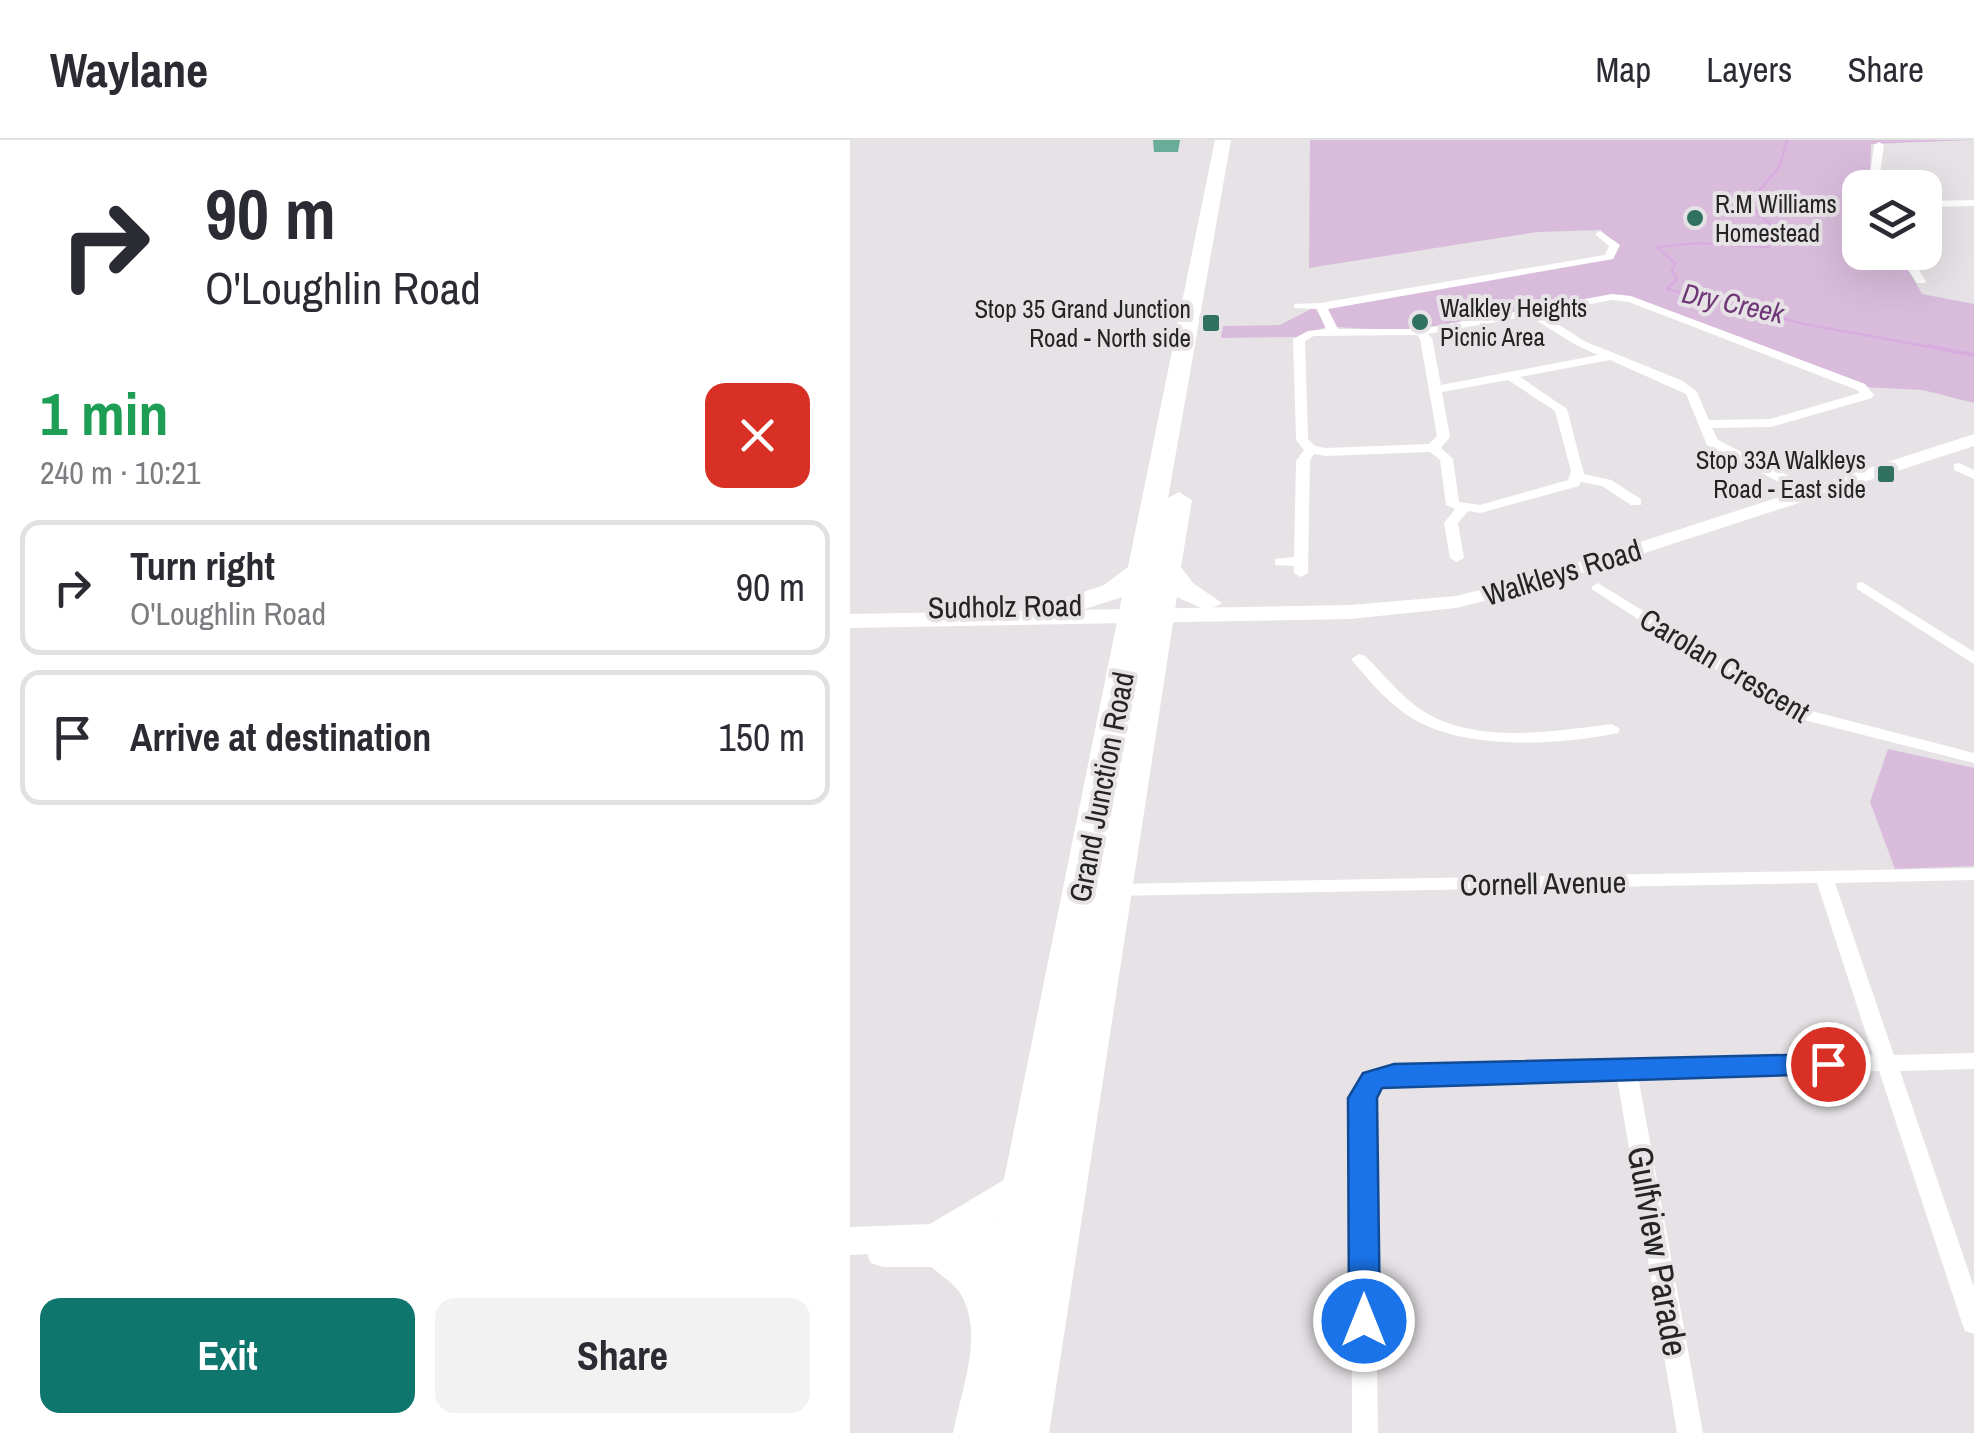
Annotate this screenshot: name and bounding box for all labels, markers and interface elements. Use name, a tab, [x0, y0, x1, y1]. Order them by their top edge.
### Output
text: Waylane	[50, 37, 208, 102]
text: Map	[1595, 46, 1651, 93]
text: Layers	[1706, 46, 1792, 93]
text: Share	[1847, 46, 1924, 93]
text: 90 m	[205, 167, 336, 261]
map controls	[1842, 170, 1942, 270]
button: layers	[1842, 170, 1942, 270]
icon: right	[40, 180, 170, 310]
place label: R.M Williams Homestead	[1715, 187, 1837, 250]
marker: R.M Williams Homestead	[1684, 207, 1706, 229]
text: O'Loughlin Road	[205, 257, 481, 318]
water label: Dry Creek	[1679, 274, 1789, 333]
place label: Walkley Heights Picnic Area	[1440, 291, 1587, 354]
place label: Stop 35 Grand Junction Road - North side	[974, 292, 1191, 355]
marker: Walkley Heights Picnic Area	[1409, 311, 1431, 333]
marker: Stop 35 Grand Junction Road - North side	[1200, 312, 1222, 334]
text: 1 min	[40, 373, 169, 454]
button: close	[705, 383, 810, 488]
place label: Stop 33A Walkleys Road - East side	[1696, 443, 1866, 506]
text: 240 m · 10:21	[40, 451, 200, 494]
marker: Stop 33A Walkleys Road - East side	[1875, 463, 1897, 485]
street label: Walkleys Road	[1478, 529, 1646, 615]
text: Turn right	[130, 541, 275, 592]
icon: right	[45, 560, 100, 615]
text: 90 m	[736, 562, 805, 613]
street label: Sudholz Road	[927, 585, 1083, 627]
text: O'Loughlin Road	[130, 592, 326, 635]
street label: Carolan Crescent	[1633, 599, 1817, 732]
street label: Grand Junction Road	[1059, 668, 1143, 906]
icon: arrive	[45, 710, 100, 765]
text: Arrive at destination	[130, 712, 431, 763]
text: 150 m	[718, 712, 805, 763]
street label: Cornell Avenue	[1459, 862, 1627, 904]
pin	[1786, 1022, 1871, 1107]
icon: arrive	[1801, 1037, 1856, 1092]
street label: Gulfview Parade	[1616, 1142, 1700, 1360]
position arrow	[1312, 1269, 1416, 1373]
button: Exit	[40, 1298, 415, 1413]
button: Share	[435, 1298, 810, 1413]

